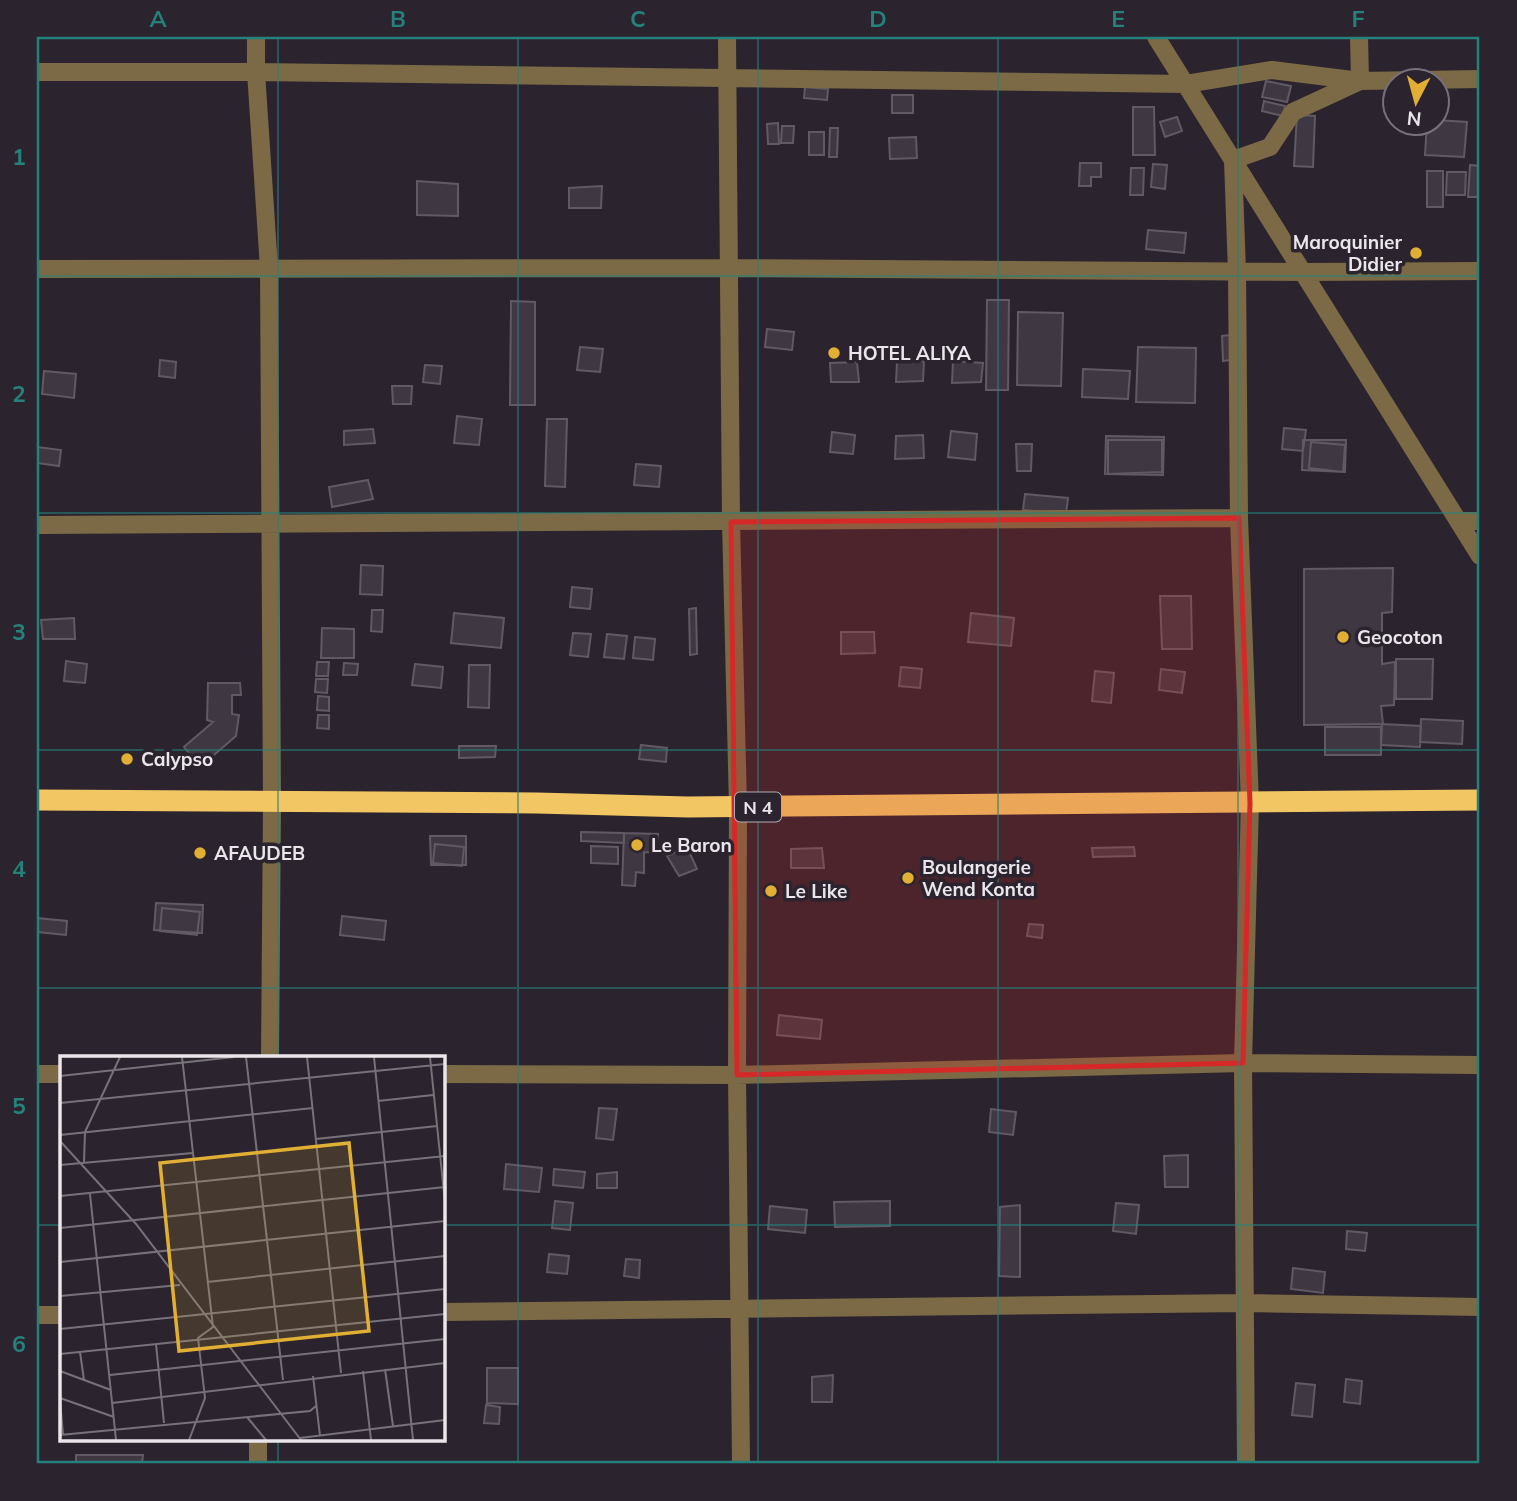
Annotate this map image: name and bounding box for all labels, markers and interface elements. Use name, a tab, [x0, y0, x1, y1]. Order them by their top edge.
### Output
text: A	[149, 4, 167, 33]
text: B	[390, 4, 406, 33]
text: C	[630, 4, 646, 33]
text: D	[869, 4, 887, 33]
text: E	[1111, 4, 1125, 33]
text: F	[1351, 4, 1365, 33]
north arrow	[1380, 66, 1450, 136]
text: N	[1406, 106, 1423, 132]
text: 1	[12, 142, 26, 171]
place label: Maroquinier Didier	[1293, 230, 1403, 276]
marker: Maroquinier Didier	[1408, 245, 1424, 261]
place label: HOTEL ALIYA	[848, 341, 972, 365]
marker: HOTEL ALIYA	[826, 345, 842, 361]
text: 2	[12, 379, 26, 408]
text: 3	[12, 617, 26, 646]
place label: Geocoton	[1357, 625, 1443, 649]
marker: Geocoton	[1335, 629, 1351, 645]
place label: Calypso	[141, 747, 213, 771]
marker: Calypso	[119, 751, 135, 767]
road number: N 4	[735, 792, 781, 822]
place label: Le Baron	[651, 833, 732, 857]
marker: Le Baron	[629, 837, 645, 853]
place label: AFAUDEB	[214, 841, 305, 865]
marker: AFAUDEB	[192, 845, 208, 861]
text: 4	[12, 854, 26, 883]
place label: Boulangerie Wend Konta	[922, 855, 1035, 901]
marker: Boulangerie Wend Konta	[900, 870, 916, 886]
place label: Le Like	[785, 879, 847, 903]
marker: Le Like	[763, 883, 779, 899]
inset map	[60, 1056, 444, 1442]
text: 5	[12, 1091, 26, 1120]
text: 6	[12, 1329, 26, 1358]

